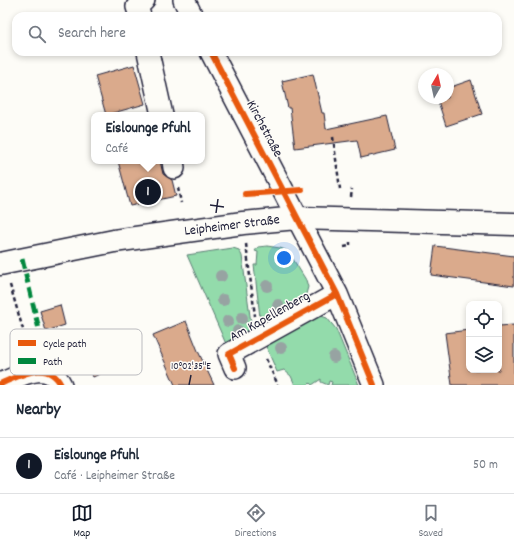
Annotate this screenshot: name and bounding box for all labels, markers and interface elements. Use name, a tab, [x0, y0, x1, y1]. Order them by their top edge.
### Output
search box	[12, 12, 502, 56]
icon: search	[26, 23, 48, 45]
text: Search here	[58, 23, 126, 45]
north arrow	[418, 68, 454, 104]
street label: Kirchstraße	[241, 97, 287, 161]
popup	[91, 112, 205, 164]
text: Eislounge Pfuhl	[105, 118, 191, 140]
text: Café	[105, 140, 128, 159]
pin: 1	[135, 177, 161, 207]
street label: Leipheimer Straße	[183, 210, 281, 242]
your location	[274, 248, 294, 268]
street label: Am Kapellenberg	[226, 287, 314, 347]
map controls	[466, 301, 502, 373]
button: locate	[466, 301, 502, 337]
legend	[10, 329, 142, 375]
text: Cycle path	[43, 337, 87, 353]
button: layers	[466, 337, 502, 373]
text: Path	[43, 355, 62, 371]
text: 10°02'35"E	[171, 360, 211, 374]
text: Nearby	[16, 399, 60, 423]
text: Eislounge Pfuhl	[54, 445, 139, 467]
text: 1	[28, 456, 30, 475]
text: 50 m	[473, 456, 498, 475]
text: Café · Leipheimer Straße	[54, 467, 175, 486]
tab: Map	[71, 502, 93, 542]
tab: Directions	[235, 502, 277, 542]
tab: Saved	[418, 502, 443, 542]

